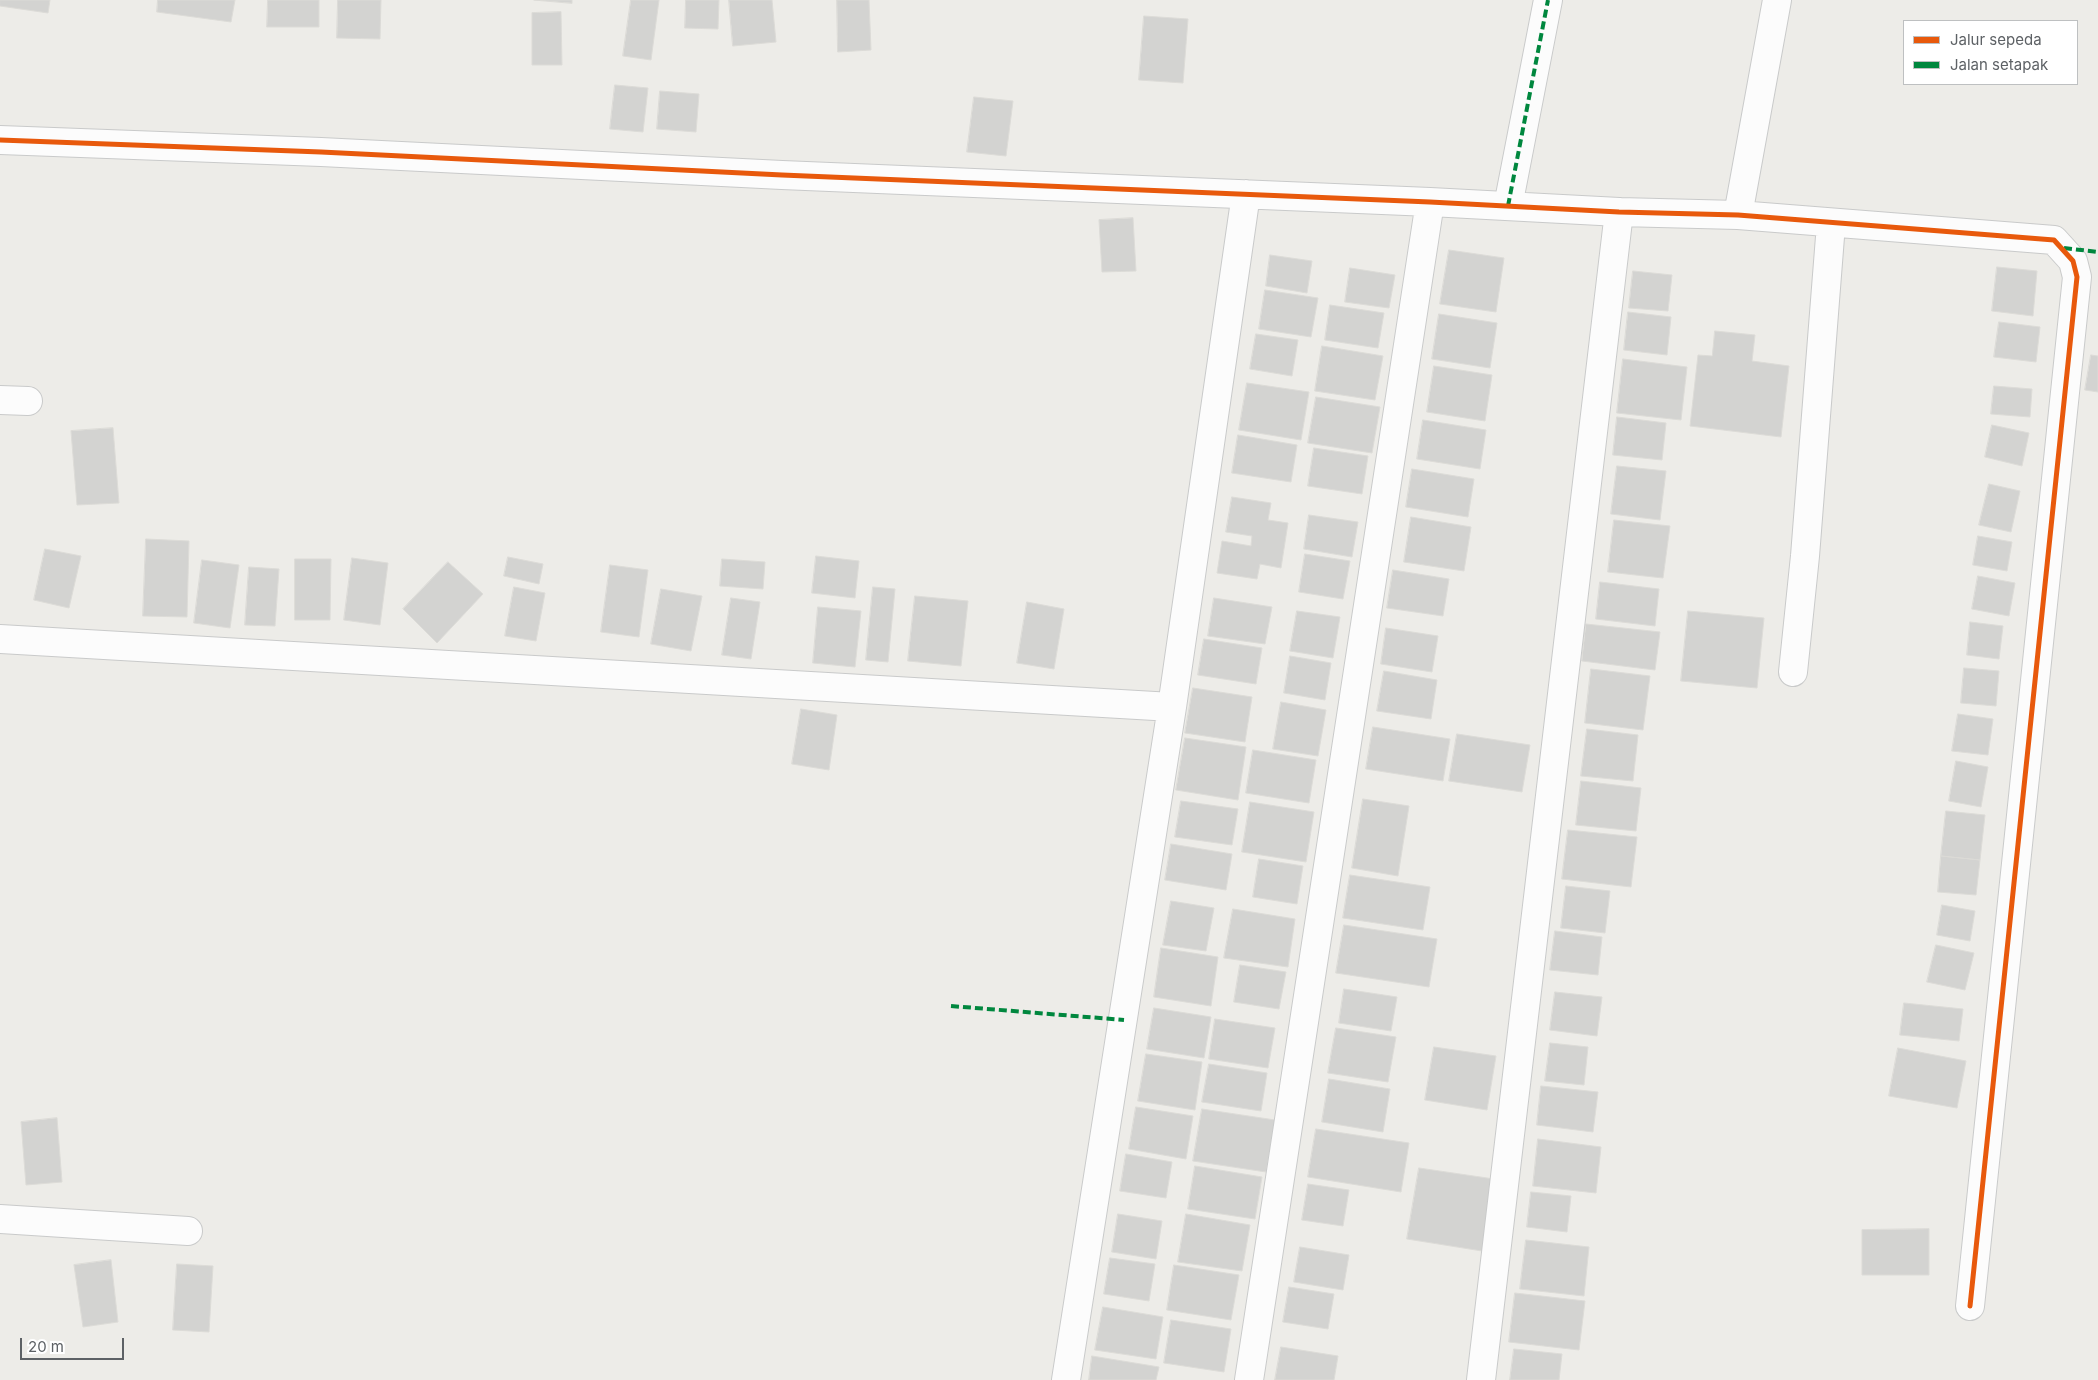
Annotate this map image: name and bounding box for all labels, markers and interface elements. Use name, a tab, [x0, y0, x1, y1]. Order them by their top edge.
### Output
legend	[1903, 20, 2078, 85]
text: Jalur sepeda	[1950, 30, 2042, 49]
text: Jalan setapak	[1950, 55, 2048, 74]
scale bar	[22, 1328, 126, 1360]
text: 20 m	[28, 1337, 64, 1356]

